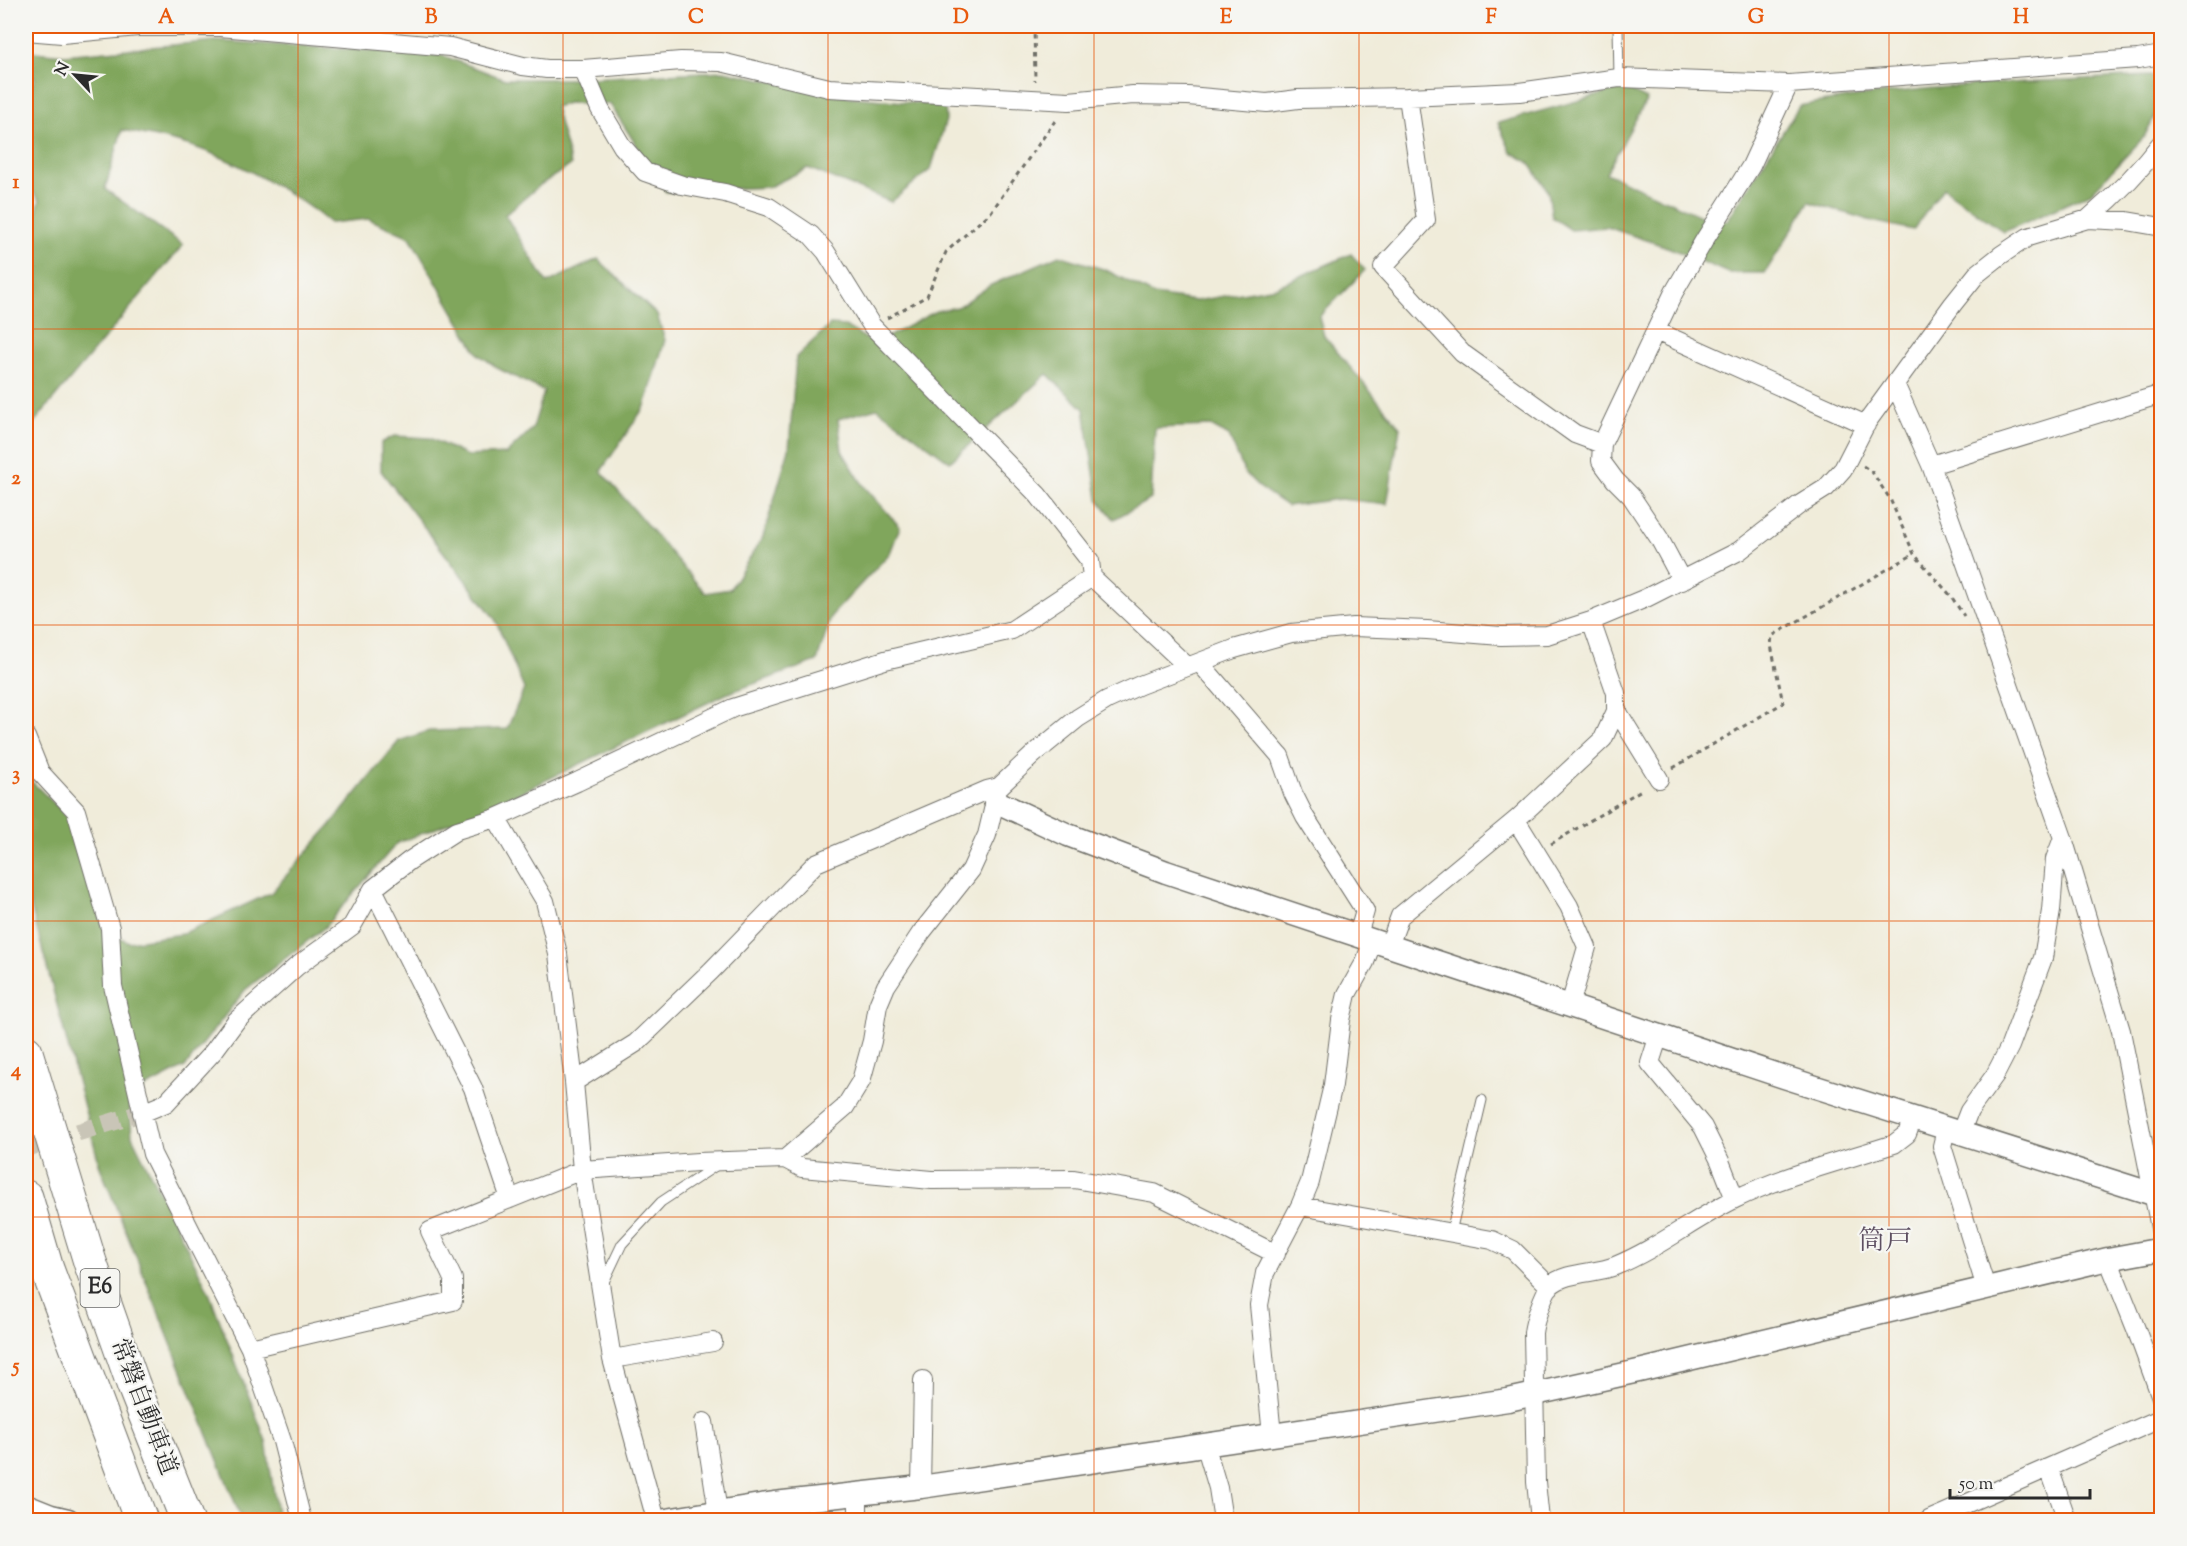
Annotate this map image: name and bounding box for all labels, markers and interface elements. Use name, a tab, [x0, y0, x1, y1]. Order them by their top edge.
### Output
text: A	[158, 4, 175, 33]
text: B	[425, 4, 438, 33]
text: C	[688, 4, 704, 33]
text: D	[953, 4, 969, 33]
text: E	[1220, 4, 1233, 33]
text: F	[1485, 4, 1497, 33]
text: G	[1748, 4, 1765, 33]
text: H	[2013, 4, 2029, 33]
north arrow	[45, 45, 105, 105]
text: N	[51, 59, 77, 80]
text: 1	[13, 169, 20, 198]
text: 2	[11, 465, 21, 494]
text: 3	[12, 761, 20, 790]
text: 4	[10, 1057, 21, 1086]
district label: 筒戸	[1858, 1223, 1912, 1262]
road number: E6	[80, 1269, 120, 1307]
street label: 常磐自動車道	[101, 1334, 185, 1480]
text: 5	[11, 1353, 20, 1382]
scale bar	[1950, 1462, 2090, 1500]
text: 50 m	[1958, 1472, 1994, 1498]

